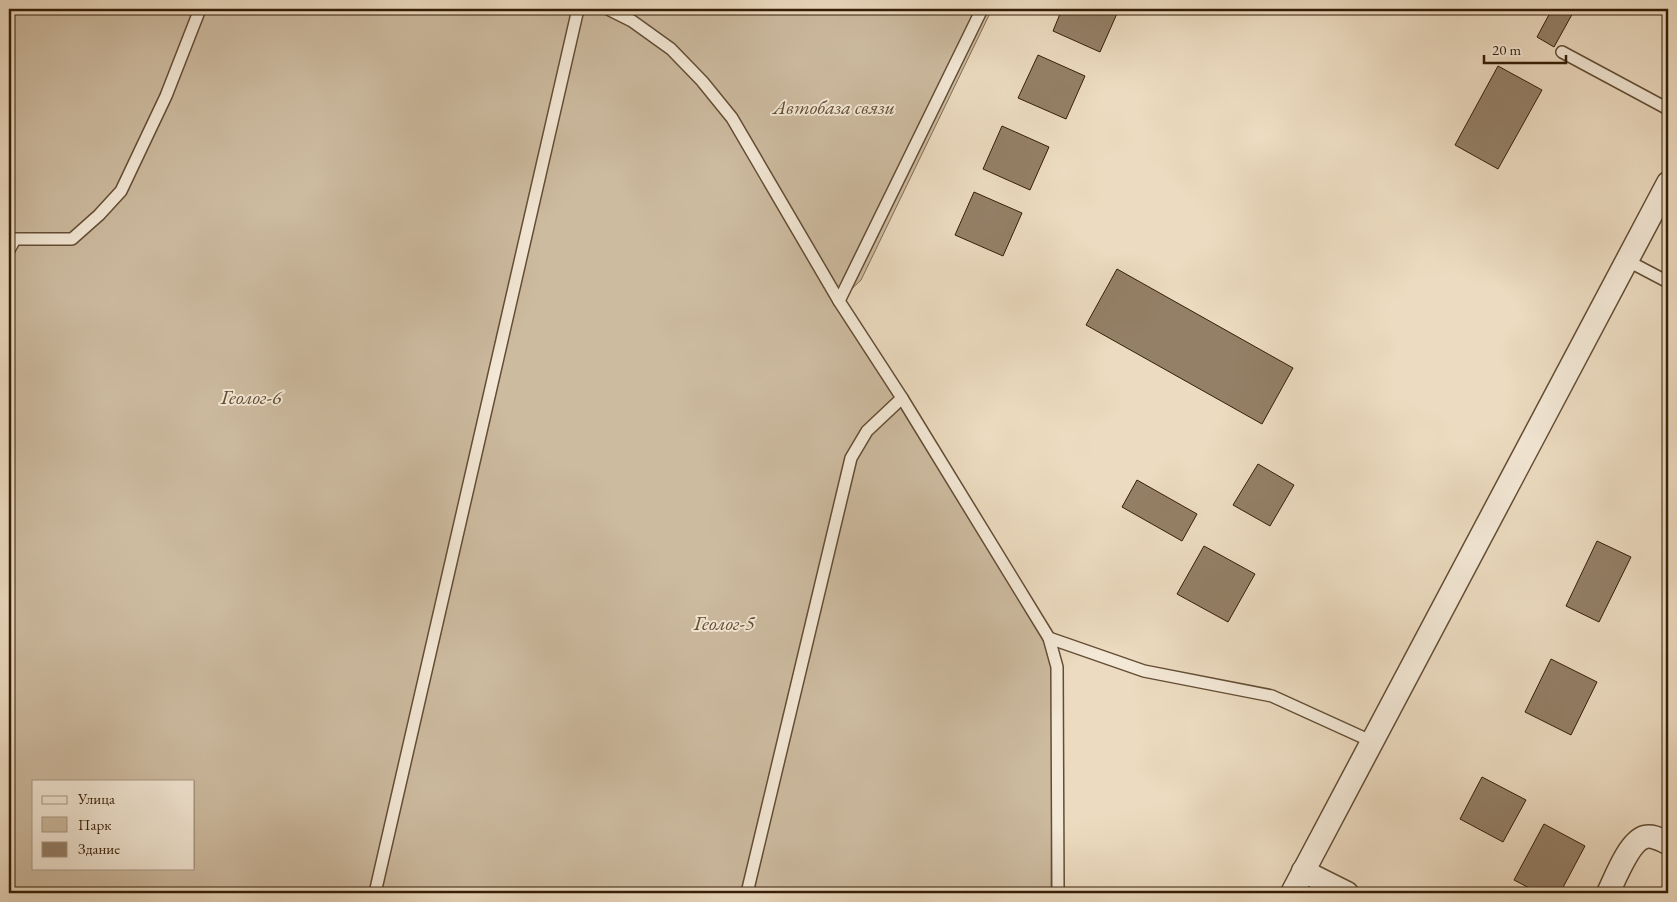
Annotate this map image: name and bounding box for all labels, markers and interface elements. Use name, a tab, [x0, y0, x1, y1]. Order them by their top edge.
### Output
scale bar	[1484, 32, 1567, 64]
text: 20 m	[1492, 40, 1521, 59]
park label: Автобаза связи	[771, 94, 895, 120]
park label: Геолог-6	[220, 384, 284, 410]
park label: Геолог-5	[693, 610, 756, 636]
legend	[32, 780, 195, 870]
text: Улица	[77, 789, 115, 808]
text: Парк	[78, 815, 111, 834]
text: Здание	[78, 839, 120, 858]

